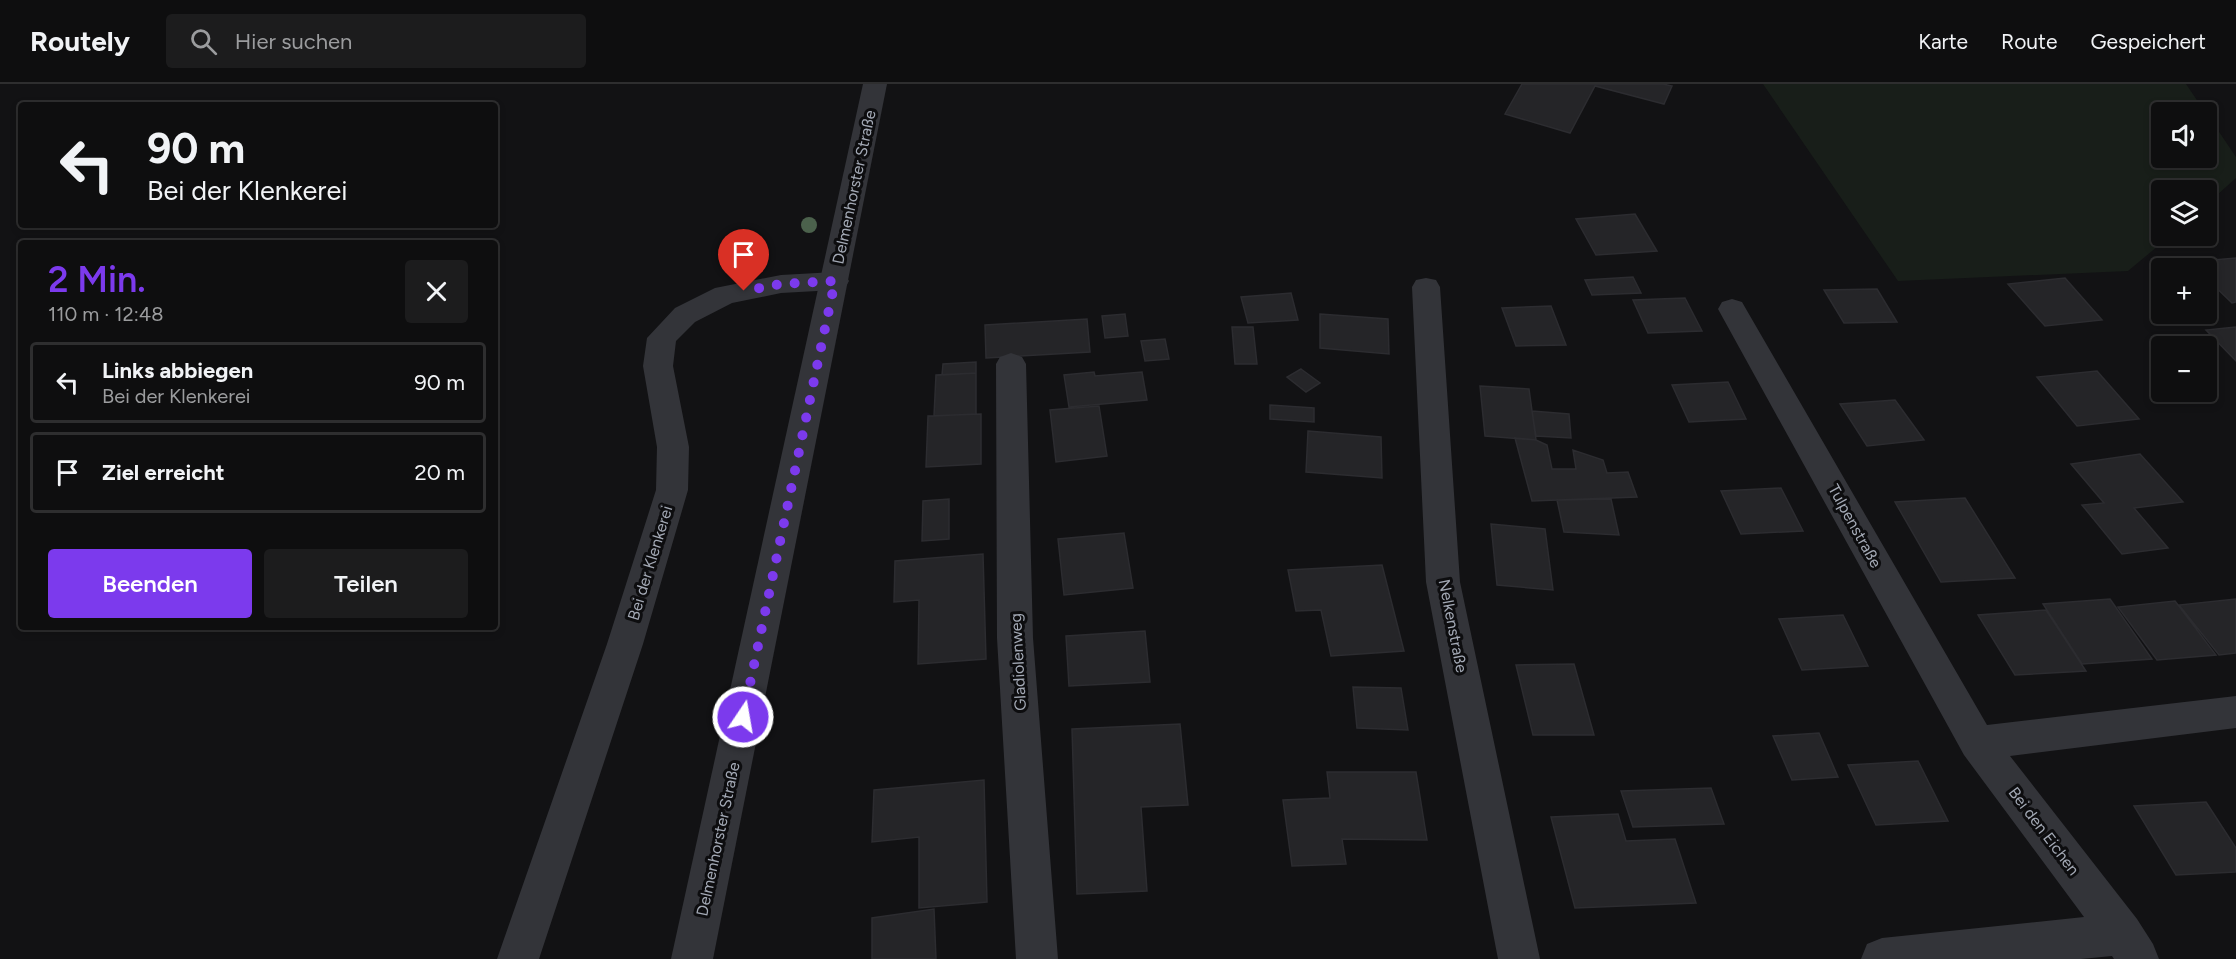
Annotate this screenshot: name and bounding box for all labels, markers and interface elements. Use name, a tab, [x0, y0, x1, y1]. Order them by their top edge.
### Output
search box	[166, 14, 586, 68]
text: Routely	[30, 24, 130, 58]
icon: search	[187, 25, 220, 58]
text: Hier suchen	[235, 28, 352, 55]
text: Karte	[1918, 29, 1968, 54]
text: Route	[2001, 29, 2057, 54]
text: Gespeichert	[2090, 29, 2206, 54]
map controls	[2151, 102, 2217, 402]
button: sound	[2151, 102, 2217, 168]
street label: Delmenhorster Straße	[828, 108, 880, 266]
text: 90 m	[147, 123, 245, 174]
icon: left	[48, 126, 126, 204]
text: Bei der Klenkerei	[147, 174, 347, 207]
button: layers	[2151, 180, 2217, 246]
pin	[718, 229, 769, 291]
icon: arrive	[727, 238, 760, 271]
text: 2 Min.	[48, 258, 146, 301]
button: +	[2151, 258, 2217, 324]
button: close	[405, 260, 468, 323]
text: 110 m · 12:48	[48, 302, 163, 326]
button: −	[2151, 336, 2217, 402]
text: Links abbiegen	[102, 357, 253, 384]
icon: left	[51, 366, 84, 399]
text: 90 m	[414, 369, 465, 396]
text: Bei der Klenkerei	[102, 384, 250, 408]
icon: arrive	[51, 456, 84, 489]
text: Ziel erreicht	[102, 459, 225, 486]
text: 20 m	[414, 459, 465, 486]
street label: Tulpenstraße	[1824, 481, 1886, 571]
street label: Bei der Klenkerei	[624, 503, 676, 623]
button: Beenden	[48, 549, 252, 618]
button: Teilen	[264, 549, 468, 618]
street label: Nelkenstraße	[1435, 578, 1471, 675]
street label: Gladiolenweg	[1006, 613, 1030, 711]
position arrow	[711, 685, 775, 749]
street label: Delmenhorster Straße	[692, 760, 744, 918]
street label: Bei den Eichen	[2005, 783, 2083, 879]

